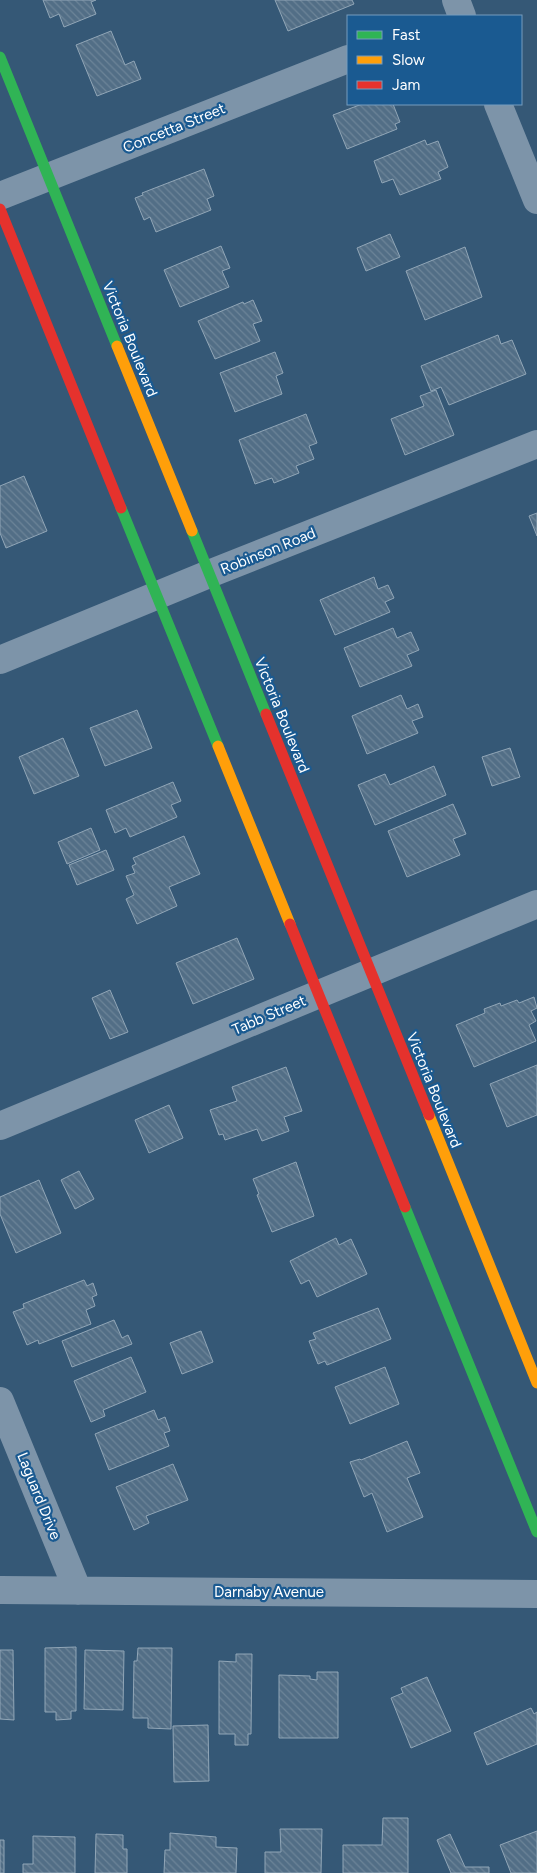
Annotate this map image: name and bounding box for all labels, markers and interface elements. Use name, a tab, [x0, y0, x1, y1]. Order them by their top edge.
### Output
legend	[347, 15, 522, 105]
text: Fast	[392, 26, 421, 44]
text: Slow	[392, 51, 425, 69]
text: Jam	[392, 76, 420, 94]
street label: Concetta Street	[120, 99, 228, 157]
street label: Victoria Boulevard	[99, 279, 161, 399]
street label: Robinson Road	[218, 524, 318, 578]
street label: Victoria Boulevard	[251, 655, 313, 775]
street label: Tabb Street	[229, 991, 309, 1039]
street label: Victoria Boulevard	[403, 1030, 465, 1150]
street label: Laguard Drive	[13, 1450, 65, 1542]
street label: Darnaby Avenue	[214, 1583, 324, 1601]

